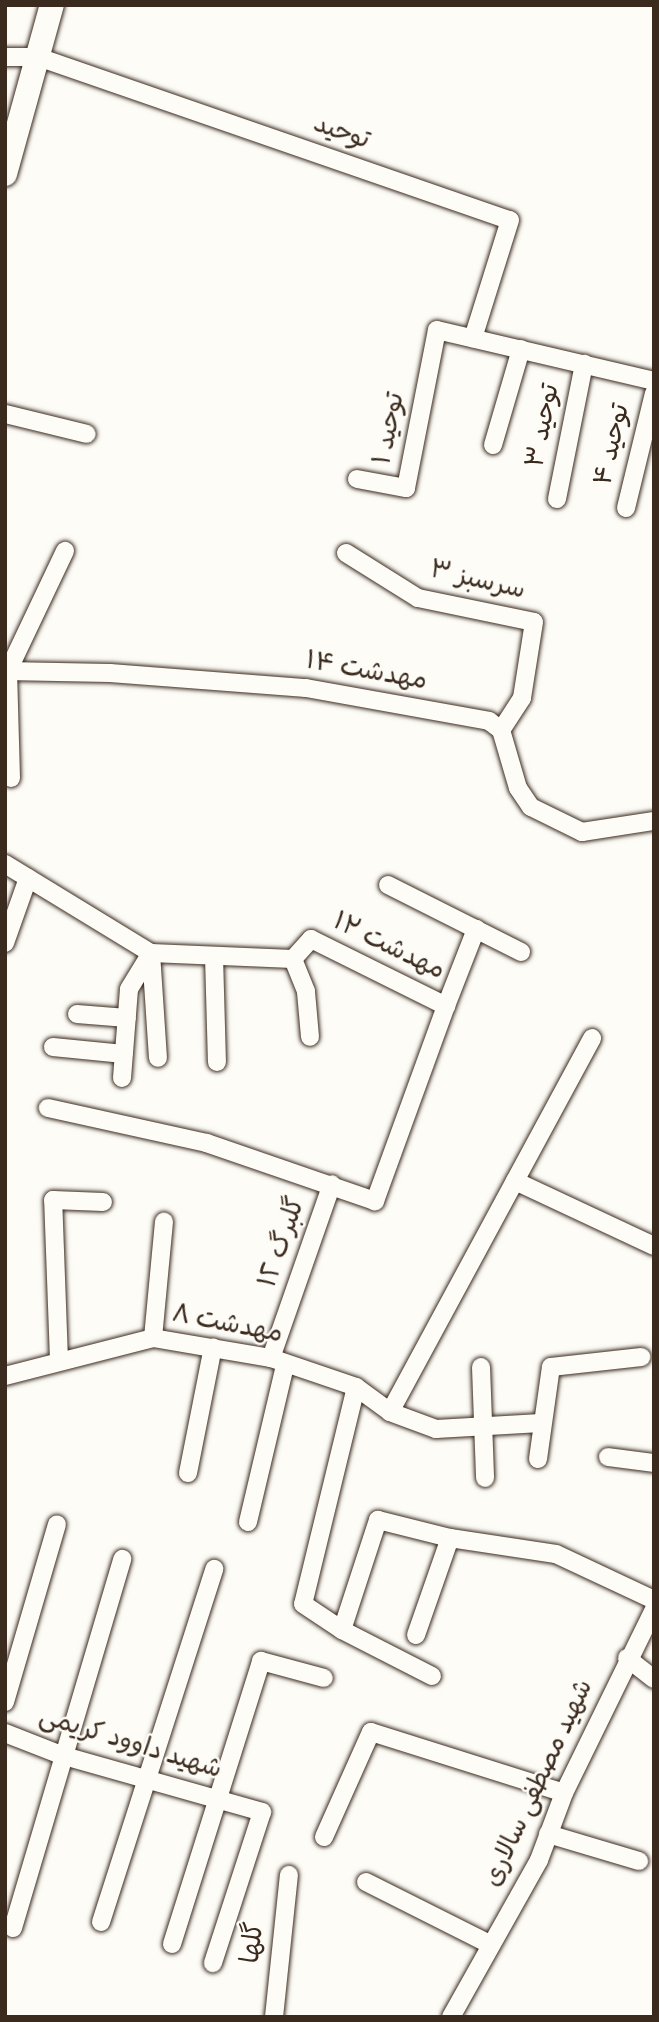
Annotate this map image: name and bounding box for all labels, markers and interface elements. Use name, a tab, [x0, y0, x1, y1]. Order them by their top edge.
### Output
street label: توحید	[309, 110, 373, 158]
street label: توحید ۳	[522, 381, 568, 471]
street label: توحید ۱	[369, 390, 413, 468]
street label: توحید ۴	[589, 401, 639, 489]
street label: سرسبز ۳	[426, 556, 528, 608]
street label: مهدشت ۱۴	[303, 647, 429, 699]
street label: مهدشت ۱۲	[327, 907, 449, 989]
street label: گلبرگ ١٢	[254, 1194, 314, 1292]
street label: مهدشت ۸	[169, 1300, 285, 1352]
street label: شهید مصطفی سالاری	[478, 1676, 602, 1892]
street label: شهید داوود کریمی	[35, 1702, 225, 1788]
street label: گلها	[237, 1921, 273, 1965]

